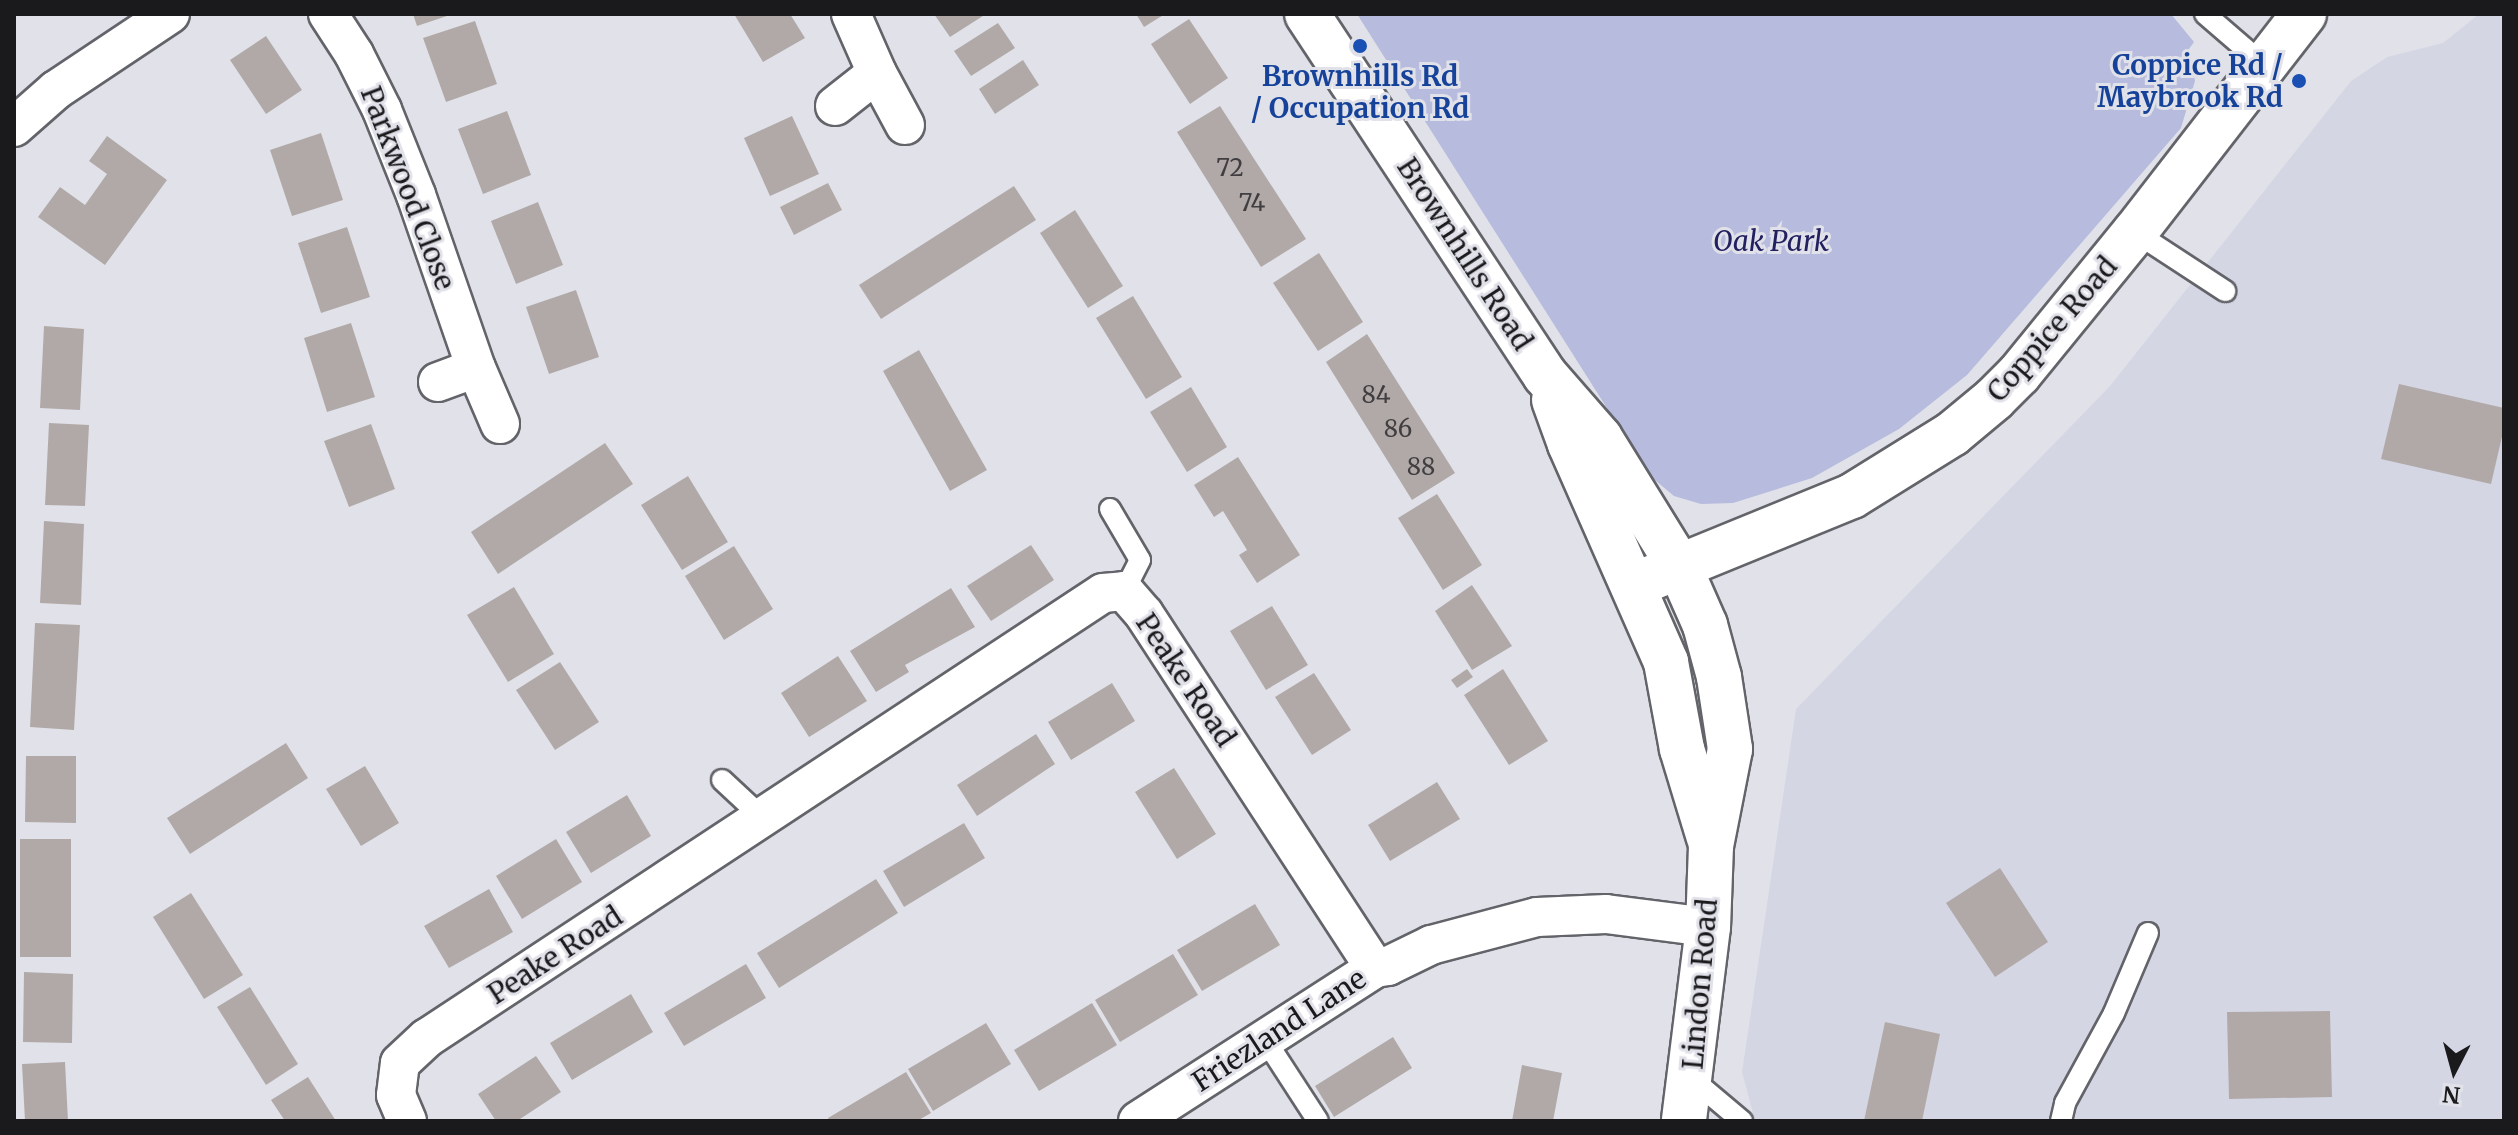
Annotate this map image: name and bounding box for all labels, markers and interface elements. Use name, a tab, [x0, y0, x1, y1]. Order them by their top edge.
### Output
marker: Brownhills Rd / Occupation Rd	[1351, 37, 1369, 55]
place label: Coppice Rd / Maybrook Rd	[2097, 48, 2283, 114]
place label: Brownhills Rd / Occupation Rd	[1251, 59, 1469, 125]
marker: Coppice Rd / Maybrook Rd	[2290, 72, 2308, 90]
street label: Parkwood Close	[354, 82, 462, 294]
street label: Brownhills Road	[1390, 152, 1540, 356]
house number: 72	[1216, 154, 1244, 182]
house number: 74	[1239, 189, 1265, 217]
park label: Oak Park	[1713, 224, 1829, 258]
street label: Coppice Road	[1980, 250, 2124, 408]
house number: 84	[1362, 381, 1390, 409]
house number: 86	[1384, 415, 1412, 443]
house number: 88	[1407, 453, 1435, 481]
street label: Peake Road	[1129, 607, 1243, 753]
street label: Lindon Road	[1676, 897, 1724, 1071]
street label: Peake Road	[482, 899, 628, 1011]
street label: Friezland Lane	[1186, 961, 1372, 1099]
north arrow	[2414, 1031, 2494, 1111]
text: N	[2441, 1080, 2462, 1110]

